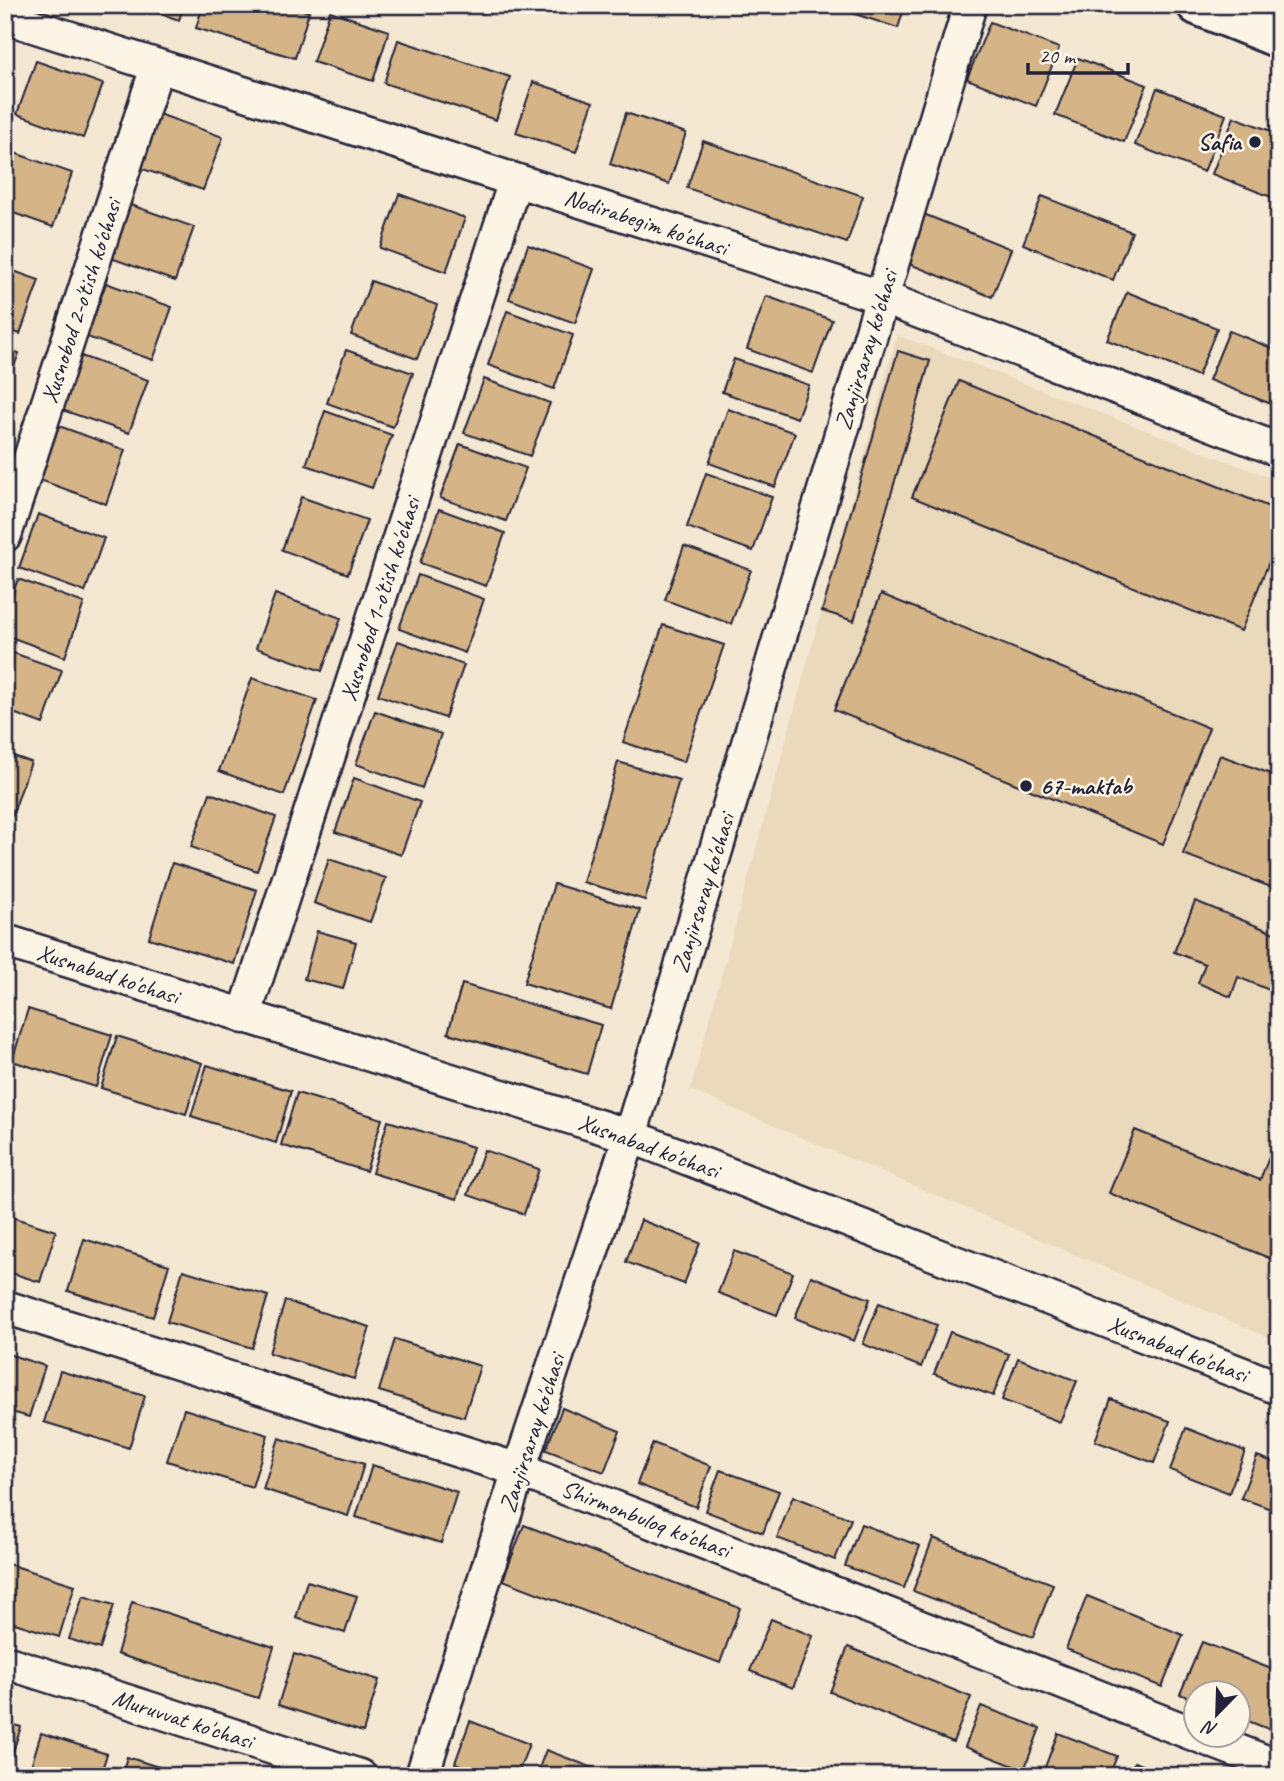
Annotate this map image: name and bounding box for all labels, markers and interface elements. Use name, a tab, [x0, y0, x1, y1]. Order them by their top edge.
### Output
scale bar	[1028, 32, 1128, 76]
text: 20 m	[1039, 43, 1077, 69]
place label: Safia	[1198, 127, 1243, 157]
marker: Safia	[1247, 134, 1263, 150]
street label: Nodirabegim ko'chasi	[561, 182, 734, 263]
street label: Xusnobod 2-o'tish ko'chasi	[34, 193, 129, 407]
street label: Zanjirsaray ko'chasi	[828, 264, 905, 433]
street label: Xusnobod 1-o'tish ko'chasi	[333, 491, 428, 705]
place label: 67-maktab	[1040, 771, 1134, 801]
marker: 67-maktab	[1018, 778, 1034, 794]
street label: Zanjirsaray ko'chasi	[665, 807, 742, 976]
street label: Xusnabad ko'chasi	[33, 937, 185, 1012]
street label: Xusnabad ko'chasi	[575, 1107, 726, 1186]
street label: Xusnabad ko'chasi	[1104, 1309, 1255, 1390]
street label: Zanjirsaray ko'chasi	[492, 1347, 573, 1516]
street label: Shirmonbuloq ko'chasi	[557, 1473, 737, 1566]
north arrow	[1182, 1680, 1252, 1750]
street label: Muruvvat ko'chasi	[109, 1682, 259, 1757]
text: N	[1198, 1714, 1221, 1742]

